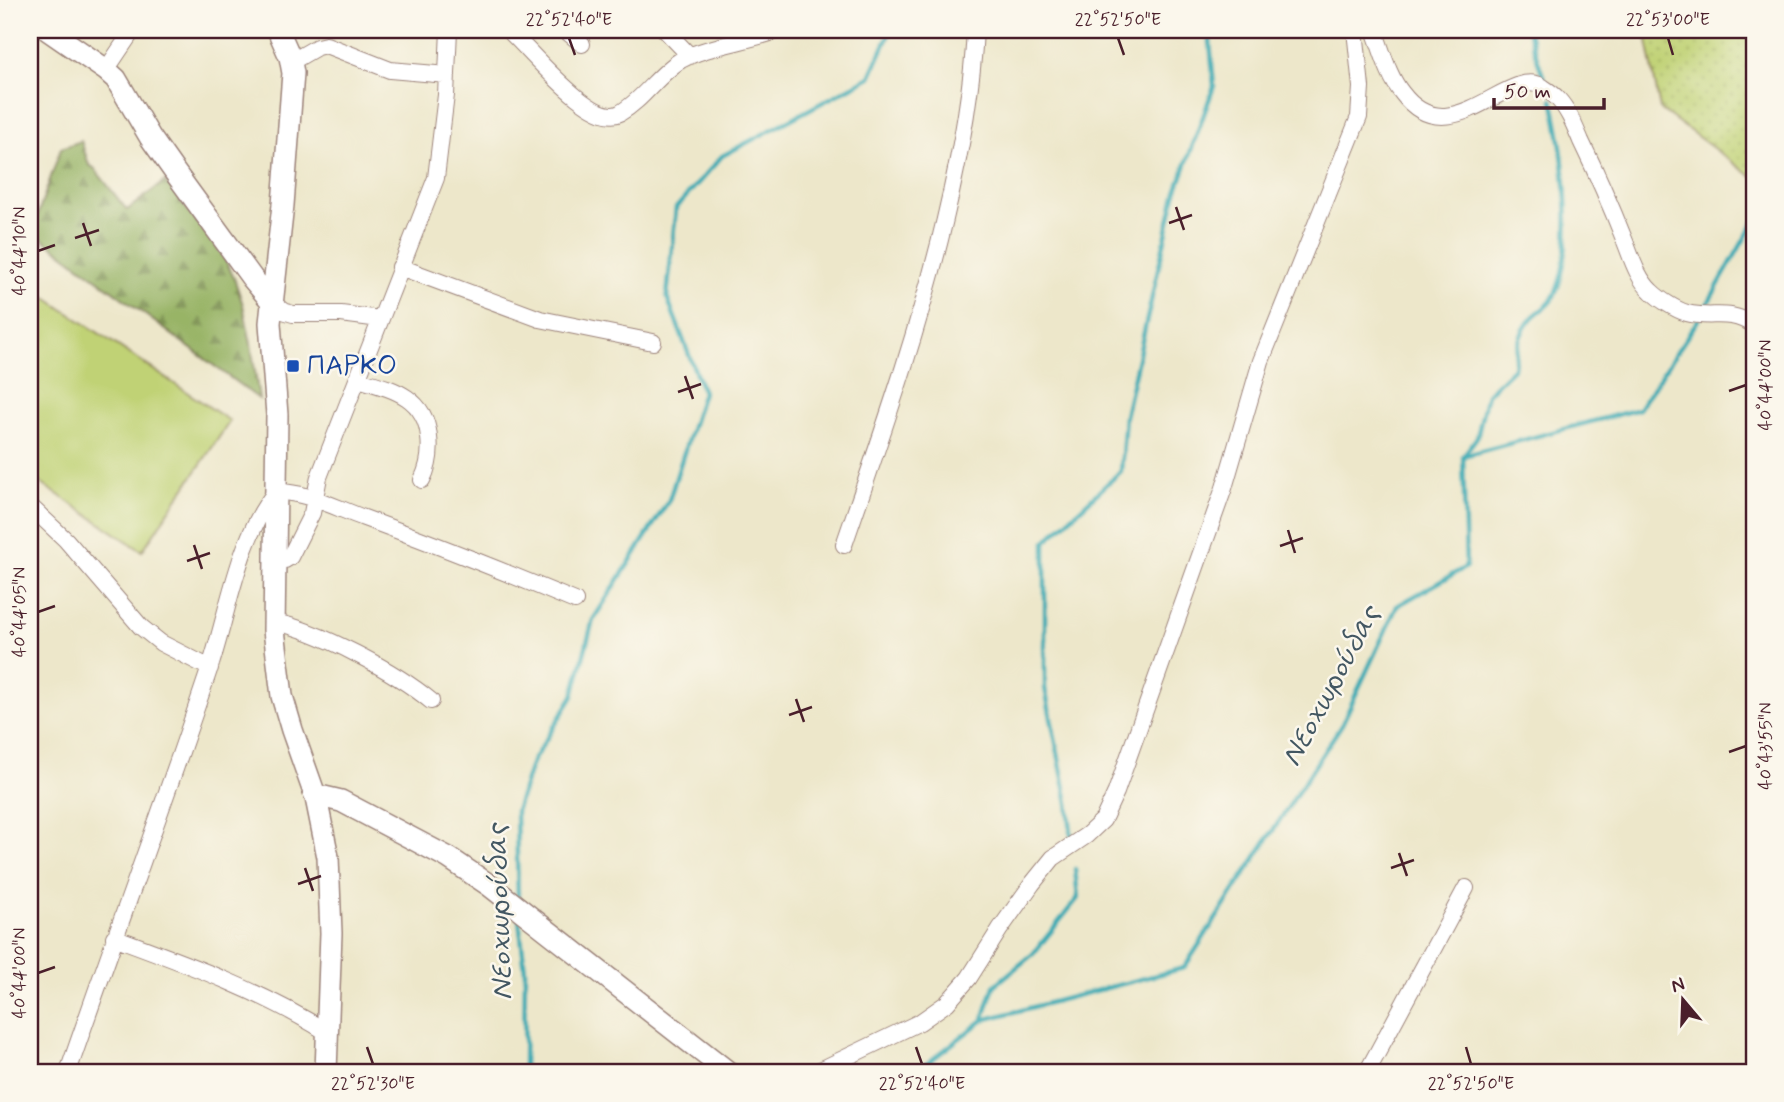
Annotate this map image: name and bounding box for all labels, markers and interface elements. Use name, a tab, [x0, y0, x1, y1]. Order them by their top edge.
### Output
text: 22°52'40"E	[526, 8, 612, 32]
text: 22°52'50"E	[1075, 8, 1161, 32]
text: 22°53'00"E	[1626, 8, 1710, 32]
scale bar	[1494, 66, 1604, 110]
text: 50 m	[1504, 78, 1551, 106]
text: 40°44'10"N	[8, 207, 32, 295]
text: 40°44'00"N	[1754, 340, 1778, 430]
place label: ΠΑΡΚΟ	[307, 348, 397, 385]
marker: ΠΑΡΚΟ	[285, 358, 301, 374]
text: 40°44'05"N	[8, 567, 32, 657]
water label: Νεοχωρούδας	[1272, 597, 1391, 773]
text: 40°43'55"N	[1754, 702, 1778, 790]
water label: Νεοχωρούδας	[477, 821, 523, 1001]
text: 40°44'00"N	[8, 928, 32, 1018]
north arrow	[1648, 965, 1718, 1036]
text: N	[1668, 971, 1688, 999]
text: 22°52'30"E	[331, 1072, 415, 1096]
text: 22°52'40"E	[879, 1072, 965, 1096]
text: 22°52'50"E	[1428, 1072, 1514, 1096]

